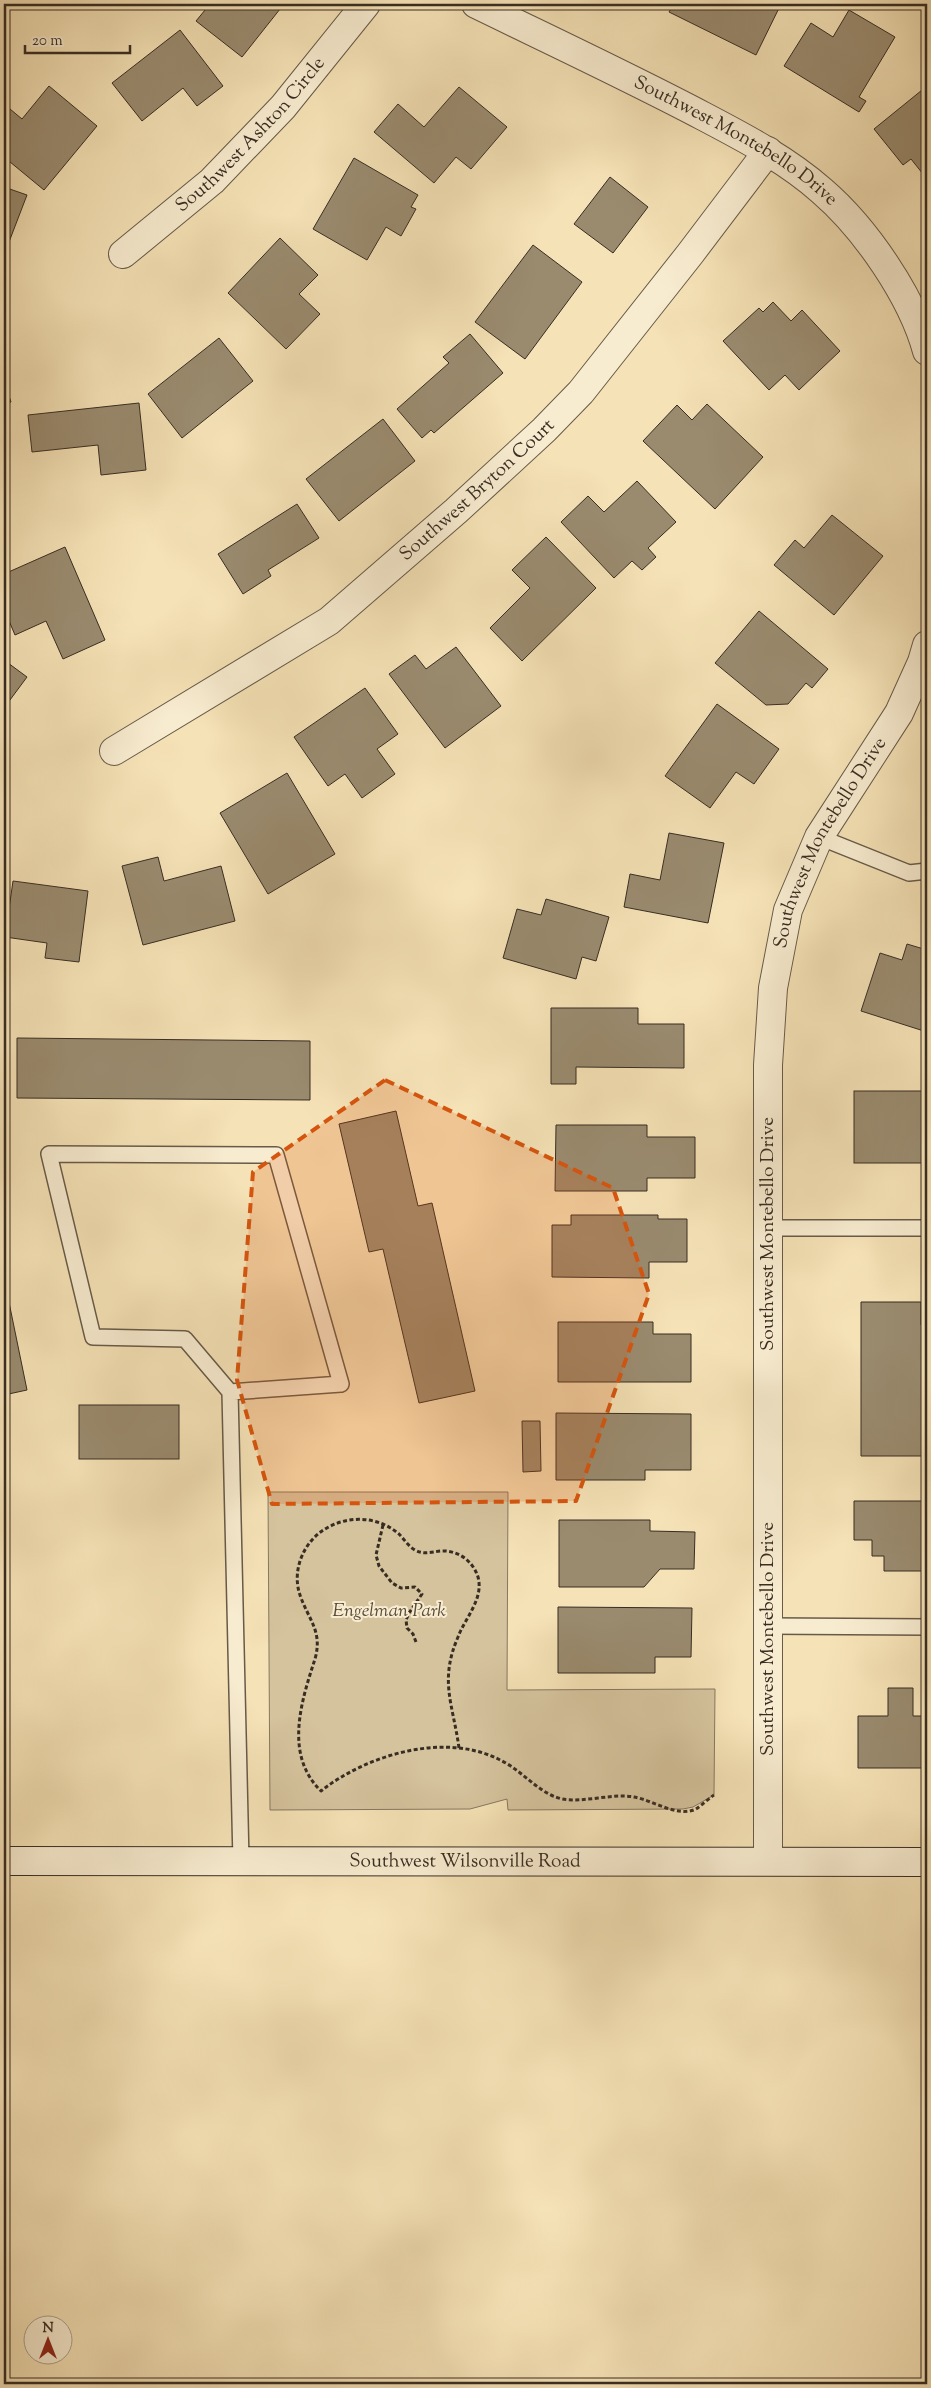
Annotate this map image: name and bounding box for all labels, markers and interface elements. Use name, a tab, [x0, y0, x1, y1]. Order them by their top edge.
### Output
scale bar	[25, 22, 130, 54]
text: 20 m	[32, 31, 63, 52]
street label: Southwest Ashton Circle	[170, 51, 332, 219]
street label: Southwest Montebello Drive	[629, 69, 844, 212]
street label: Southwest Bryton Court	[394, 412, 562, 568]
street label: Southwest Montebello Drive	[767, 732, 893, 951]
street label: Southwest Montebello Drive	[755, 1117, 782, 1351]
street label: Southwest Montebello Drive	[755, 1522, 782, 1756]
park label: Engelman Park	[332, 1598, 446, 1625]
street label: Southwest Wilsonville Road	[349, 1848, 581, 1875]
north arrow	[22, 2316, 72, 2366]
text: N	[42, 2319, 54, 2339]

